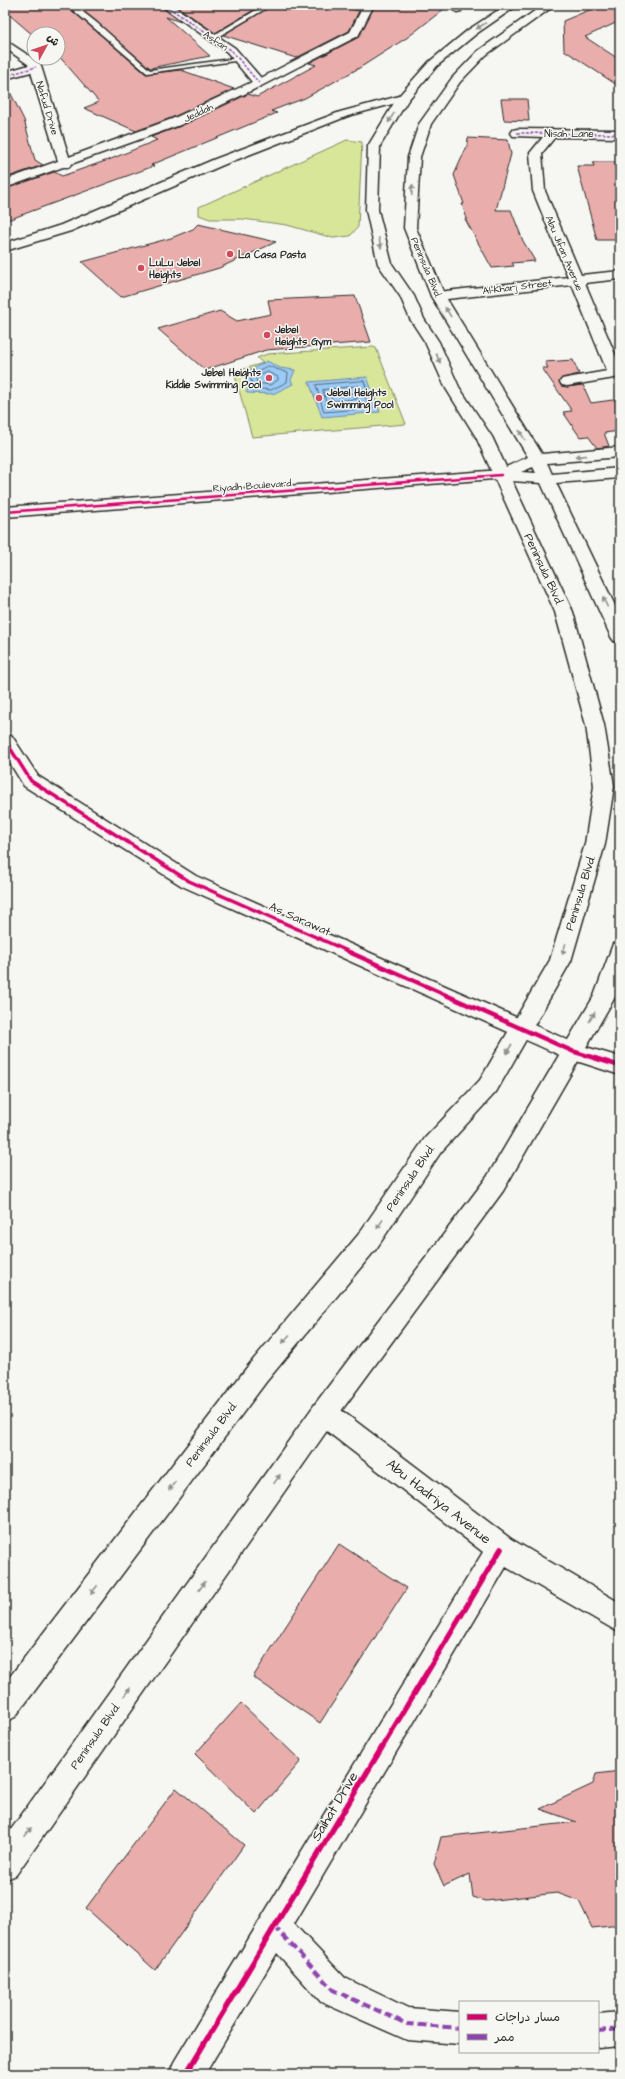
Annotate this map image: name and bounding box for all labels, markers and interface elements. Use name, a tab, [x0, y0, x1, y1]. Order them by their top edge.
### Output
one-way arrow	[475, 23, 487, 30]
north arrow	[26, 26, 66, 66]
street label: Asfan	[200, 27, 231, 54]
text: ش	[44, 30, 63, 49]
street label: Nafud Drive	[32, 80, 62, 137]
street label: Jeddah	[181, 100, 215, 126]
one-way arrow	[387, 112, 394, 124]
street label: Nisah Lane	[544, 127, 594, 141]
one-way arrow	[409, 183, 415, 196]
street label: Abu Jifan Avenue	[542, 214, 586, 294]
street label: Peninsula Blvd.	[407, 235, 445, 300]
one-way arrow	[377, 237, 383, 249]
place label: La Casa Pasta	[238, 248, 307, 262]
marker: La Casa Pasta	[225, 249, 235, 259]
place label: LuLu Jebel Heights	[148, 256, 201, 284]
marker: LuLu Jebel Heights	[136, 263, 146, 273]
street label: Al-Kharj Street	[482, 276, 552, 298]
one-way arrow	[444, 306, 451, 318]
place label: Jebel Heights Gym	[274, 323, 332, 351]
marker: Jebel Heights Gym	[262, 330, 272, 340]
one-way arrow	[436, 352, 442, 364]
place label: Jebel Heights Kiddie Swimming Pool	[166, 366, 261, 394]
marker: Jebel Heights Kiddie Swimming Pool	[264, 373, 274, 383]
place label: Jebel Heights Swimming Pool	[326, 386, 394, 414]
marker: Jebel Heights Swimming Pool	[314, 393, 324, 403]
one-way arrow	[518, 430, 526, 440]
one-way arrow	[575, 452, 587, 459]
street label: Riyadh Boulevard	[212, 476, 292, 497]
street label: Peninsula Blvd.	[519, 531, 568, 608]
one-way arrow	[602, 596, 608, 607]
street label: Peninsula Blvd.	[561, 853, 600, 933]
street label: As Sarawat	[266, 898, 333, 941]
one-way arrow	[561, 943, 567, 955]
one-way arrow	[588, 1012, 596, 1022]
one-way arrow	[506, 1043, 513, 1054]
street label: Peninsula Blvd.	[382, 1141, 439, 1215]
one-way arrow	[376, 1218, 384, 1229]
one-way arrow	[281, 1334, 290, 1344]
street label: Peninsula Blvd.	[181, 1398, 242, 1470]
street label: Abu Hadriya Avenue	[382, 1454, 495, 1549]
one-way arrow	[273, 1474, 281, 1485]
one-way arrow	[168, 1480, 176, 1491]
one-way arrow	[198, 1580, 206, 1591]
one-way arrow	[89, 1584, 98, 1595]
one-way arrow	[123, 1686, 131, 1697]
street label: Peninsula Blvd.	[66, 1699, 125, 1773]
street label: Saihat Drive	[306, 1768, 364, 1845]
one-way arrow	[23, 1827, 31, 1837]
legend	[459, 2001, 599, 2053]
text: مسار دراجات	[495, 2009, 560, 2026]
text: ممر	[494, 2029, 514, 2046]

